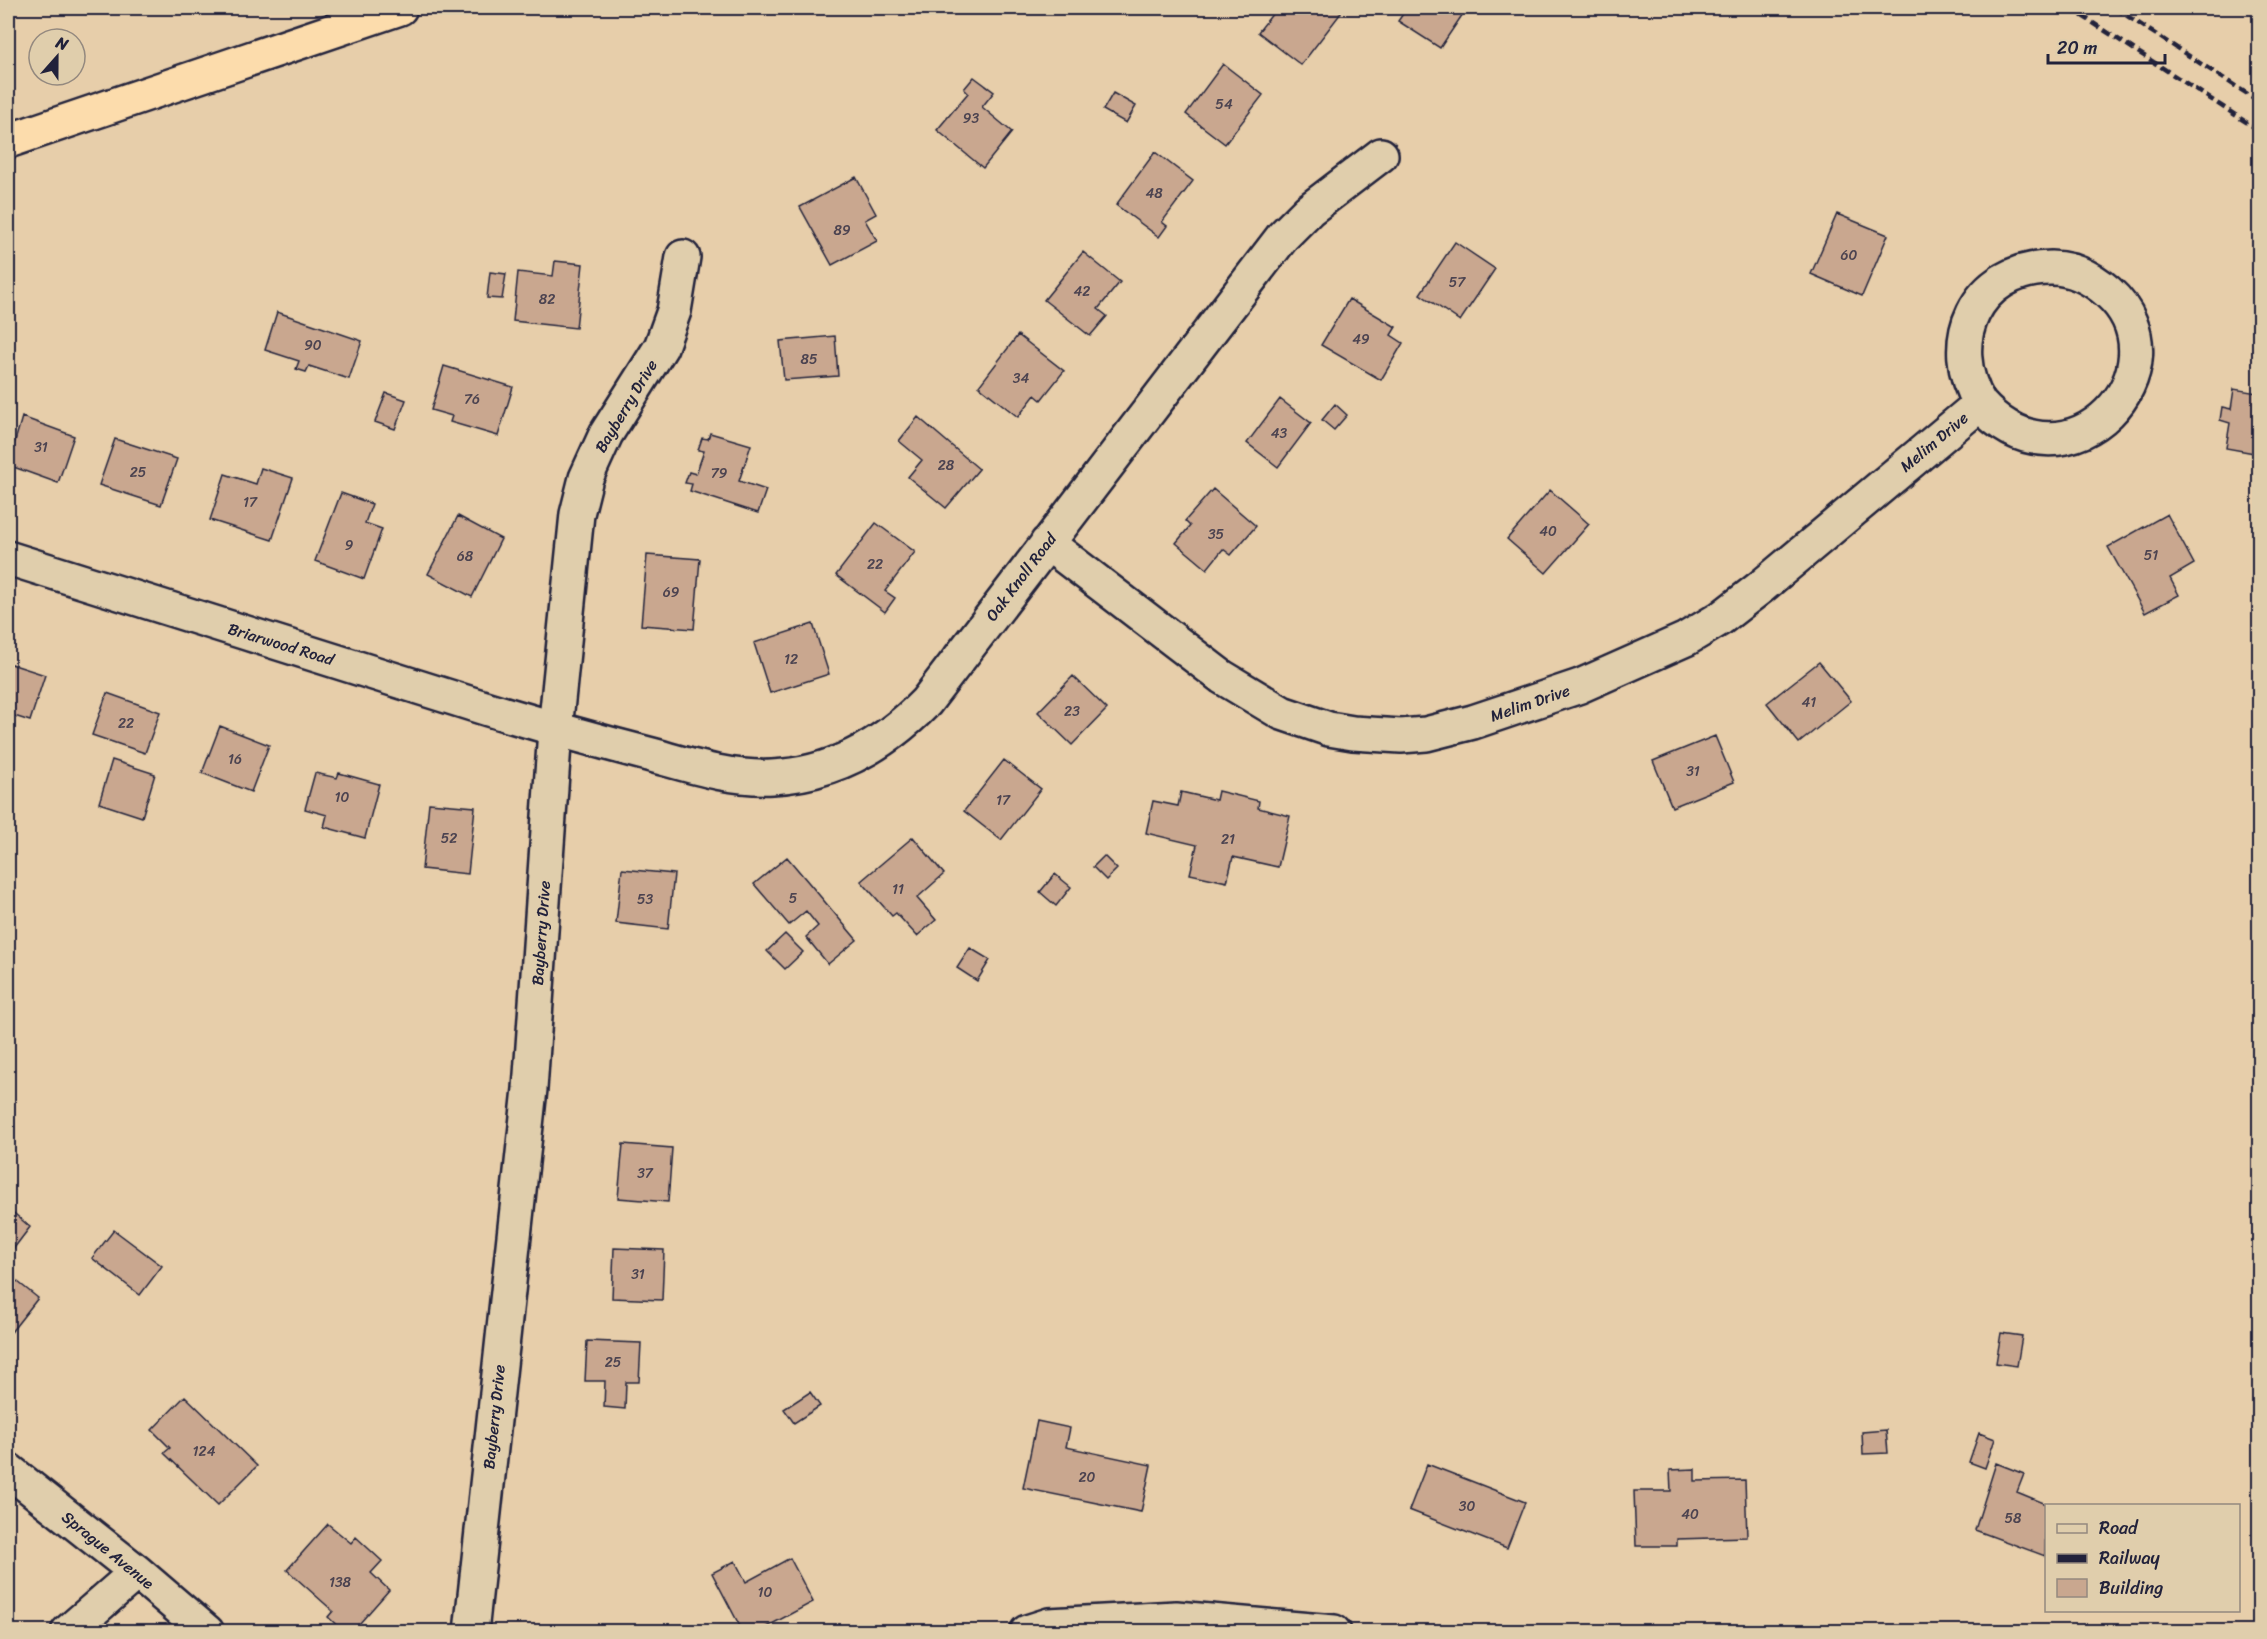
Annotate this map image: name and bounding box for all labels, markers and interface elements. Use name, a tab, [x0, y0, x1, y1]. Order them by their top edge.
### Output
north arrow	[27, 27, 87, 87]
scale bar	[2048, 27, 2165, 65]
text: N	[51, 28, 73, 59]
text: 20 m	[2057, 32, 2097, 64]
house number: 54	[1215, 92, 1233, 117]
house number: 93	[963, 106, 979, 131]
house number: 48	[1145, 181, 1163, 206]
house number: 89	[833, 218, 851, 243]
house number: 60	[1841, 243, 1858, 268]
house number: 57	[1449, 270, 1466, 295]
house number: 42	[1074, 279, 1090, 304]
house number: 82	[539, 287, 555, 312]
house number: 49	[1352, 327, 1370, 352]
house number: 90	[304, 333, 322, 358]
house number: 85	[801, 347, 818, 372]
street label: Bayberry Drive	[587, 354, 665, 458]
house number: 34	[1013, 366, 1029, 391]
house number: 76	[464, 387, 480, 412]
street label: Melim Drive	[1893, 404, 1975, 480]
house number: 43	[1271, 421, 1288, 446]
house number: 31	[34, 435, 48, 460]
house number: 28	[938, 453, 955, 478]
house number: 25	[130, 460, 147, 485]
house number: 79	[711, 461, 728, 486]
house number: 17	[243, 490, 258, 515]
house number: 40	[1539, 519, 1557, 544]
house number: 35	[1208, 522, 1225, 547]
street label: Oak Knoll Road	[978, 525, 1065, 628]
house number: 9	[345, 533, 354, 558]
house number: 51	[2144, 543, 2158, 568]
house number: 68	[457, 544, 474, 569]
house number: 22	[867, 552, 883, 577]
house number: 69	[663, 580, 680, 605]
street label: Briarwood Road	[224, 614, 339, 674]
house number: 12	[784, 647, 798, 672]
street label: Melim Drive	[1486, 676, 1574, 730]
house number: 41	[1802, 690, 1816, 715]
house number: 23	[1064, 699, 1080, 724]
house number: 22	[118, 711, 134, 736]
house number: 16	[228, 747, 242, 772]
house number: 31	[1686, 759, 1700, 784]
house number: 10	[335, 785, 350, 810]
house number: 17	[996, 788, 1011, 813]
house number: 52	[441, 826, 457, 851]
house number: 21	[1221, 827, 1235, 852]
house number: 11	[892, 877, 904, 902]
street label: Bayberry Drive	[523, 880, 559, 986]
house number: 5	[789, 886, 798, 911]
house number: 53	[637, 887, 653, 912]
house number: 37	[637, 1161, 654, 1186]
house number: 31	[631, 1262, 645, 1287]
house number: 25	[605, 1350, 622, 1375]
street label: Bayberry Drive	[474, 1363, 514, 1471]
house number: 124	[193, 1439, 216, 1464]
house number: 20	[1079, 1465, 1096, 1490]
house number: 30	[1459, 1494, 1475, 1519]
house number: 40	[1681, 1502, 1699, 1527]
street label: Sprague Avenue	[55, 1503, 161, 1597]
legend	[2045, 1504, 2240, 1612]
house number: 58	[2005, 1506, 2022, 1531]
text: Road	[2099, 1512, 2139, 1544]
text: Railway	[2099, 1542, 2161, 1574]
house number: 138	[329, 1570, 352, 1595]
text: Building	[2099, 1572, 2163, 1604]
house number: 10	[758, 1580, 773, 1605]

